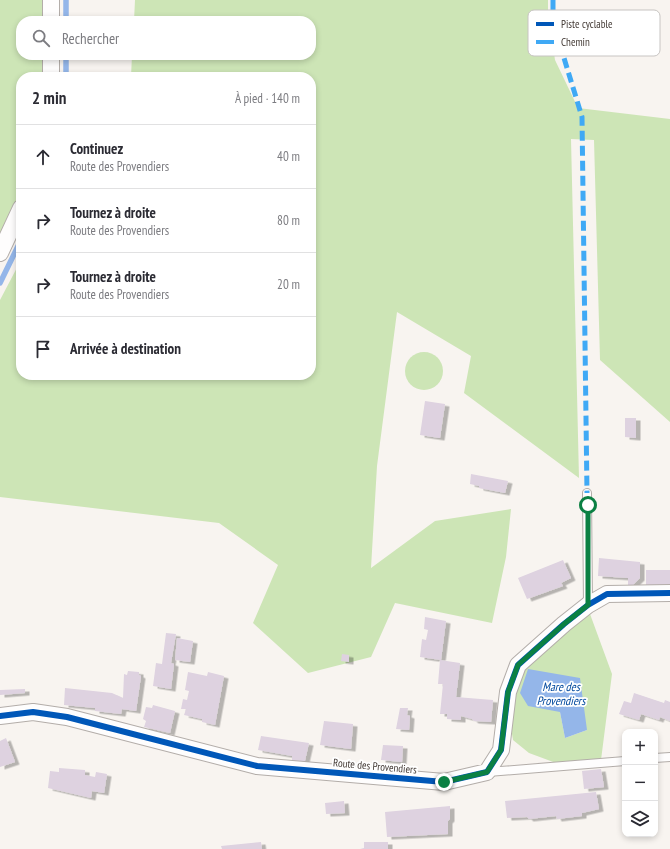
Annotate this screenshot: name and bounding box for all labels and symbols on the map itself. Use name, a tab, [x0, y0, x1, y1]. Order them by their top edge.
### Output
legend	[528, 10, 660, 56]
text: Piste cyclable	[561, 17, 613, 31]
text: Chemin	[561, 35, 590, 49]
route start	[579, 496, 597, 514]
water label: Mare des Provendiers	[537, 679, 587, 708]
street label: Route des Provendiers	[333, 755, 418, 777]
route end	[435, 773, 453, 791]

